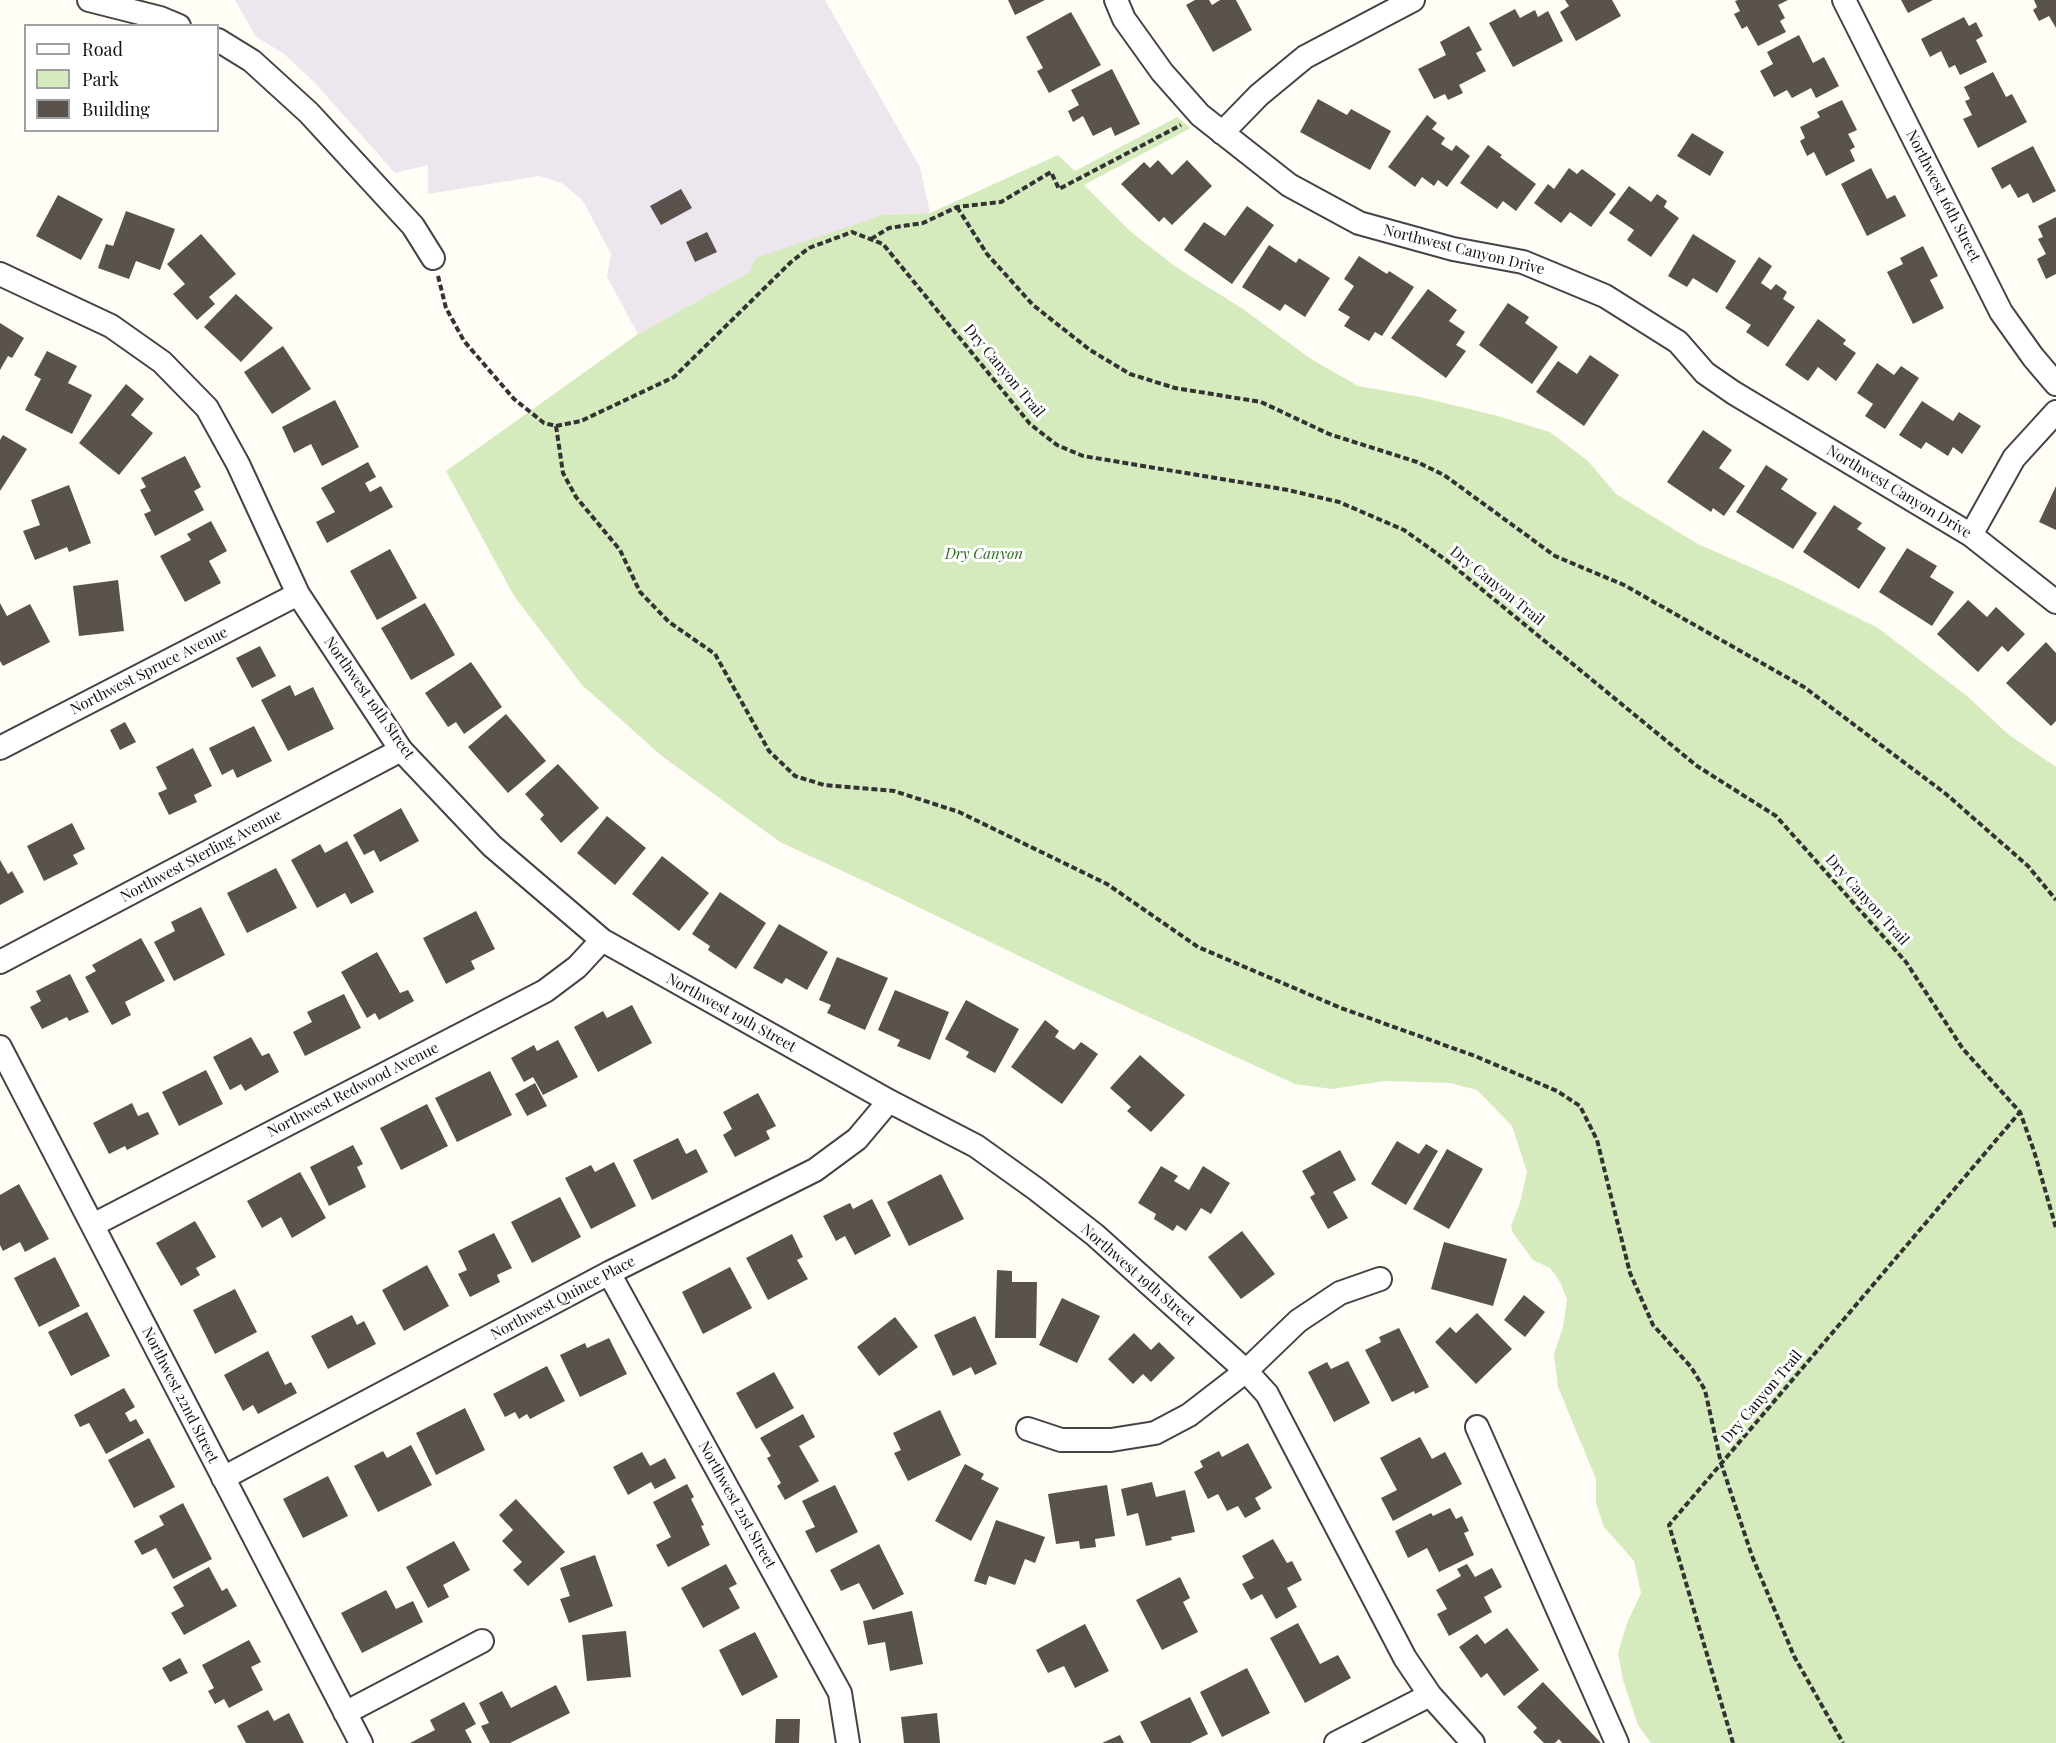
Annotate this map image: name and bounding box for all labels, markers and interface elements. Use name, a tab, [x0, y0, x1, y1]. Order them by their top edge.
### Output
legend	[24, 24, 219, 132]
text: Road	[82, 37, 123, 61]
text: Park	[82, 67, 119, 91]
text: Building	[82, 97, 150, 121]
street label: Northwest 16th Street	[1902, 127, 1984, 265]
street label: Northwest Canyon Drive	[1381, 221, 1547, 279]
street label: Dry Canyon Trail	[960, 321, 1048, 421]
street label: Northwest Canyon Drive	[1823, 442, 1975, 542]
street label: Dry Canyon Trail	[1446, 543, 1548, 629]
park label: Dry Canyon	[945, 545, 1023, 563]
street label: Northwest Spruce Avenue	[67, 623, 231, 719]
street label: Northwest 19th Street	[320, 633, 418, 763]
street label: Northwest Sterling Avenue	[117, 806, 285, 906]
street label: Dry Canyon Trail	[1822, 851, 1912, 949]
street label: Northwest 19th Street	[663, 970, 799, 1056]
street label: Northwest Redwood Avenue	[264, 1039, 442, 1141]
street label: Northwest 19th Street	[1077, 1221, 1199, 1329]
street label: Northwest Quince Place	[488, 1252, 638, 1344]
street label: Northwest 22nd Street	[138, 1324, 222, 1466]
street label: Dry Canyon Trail	[1718, 1347, 1806, 1447]
street label: Northwest 21st Street	[695, 1438, 779, 1572]

